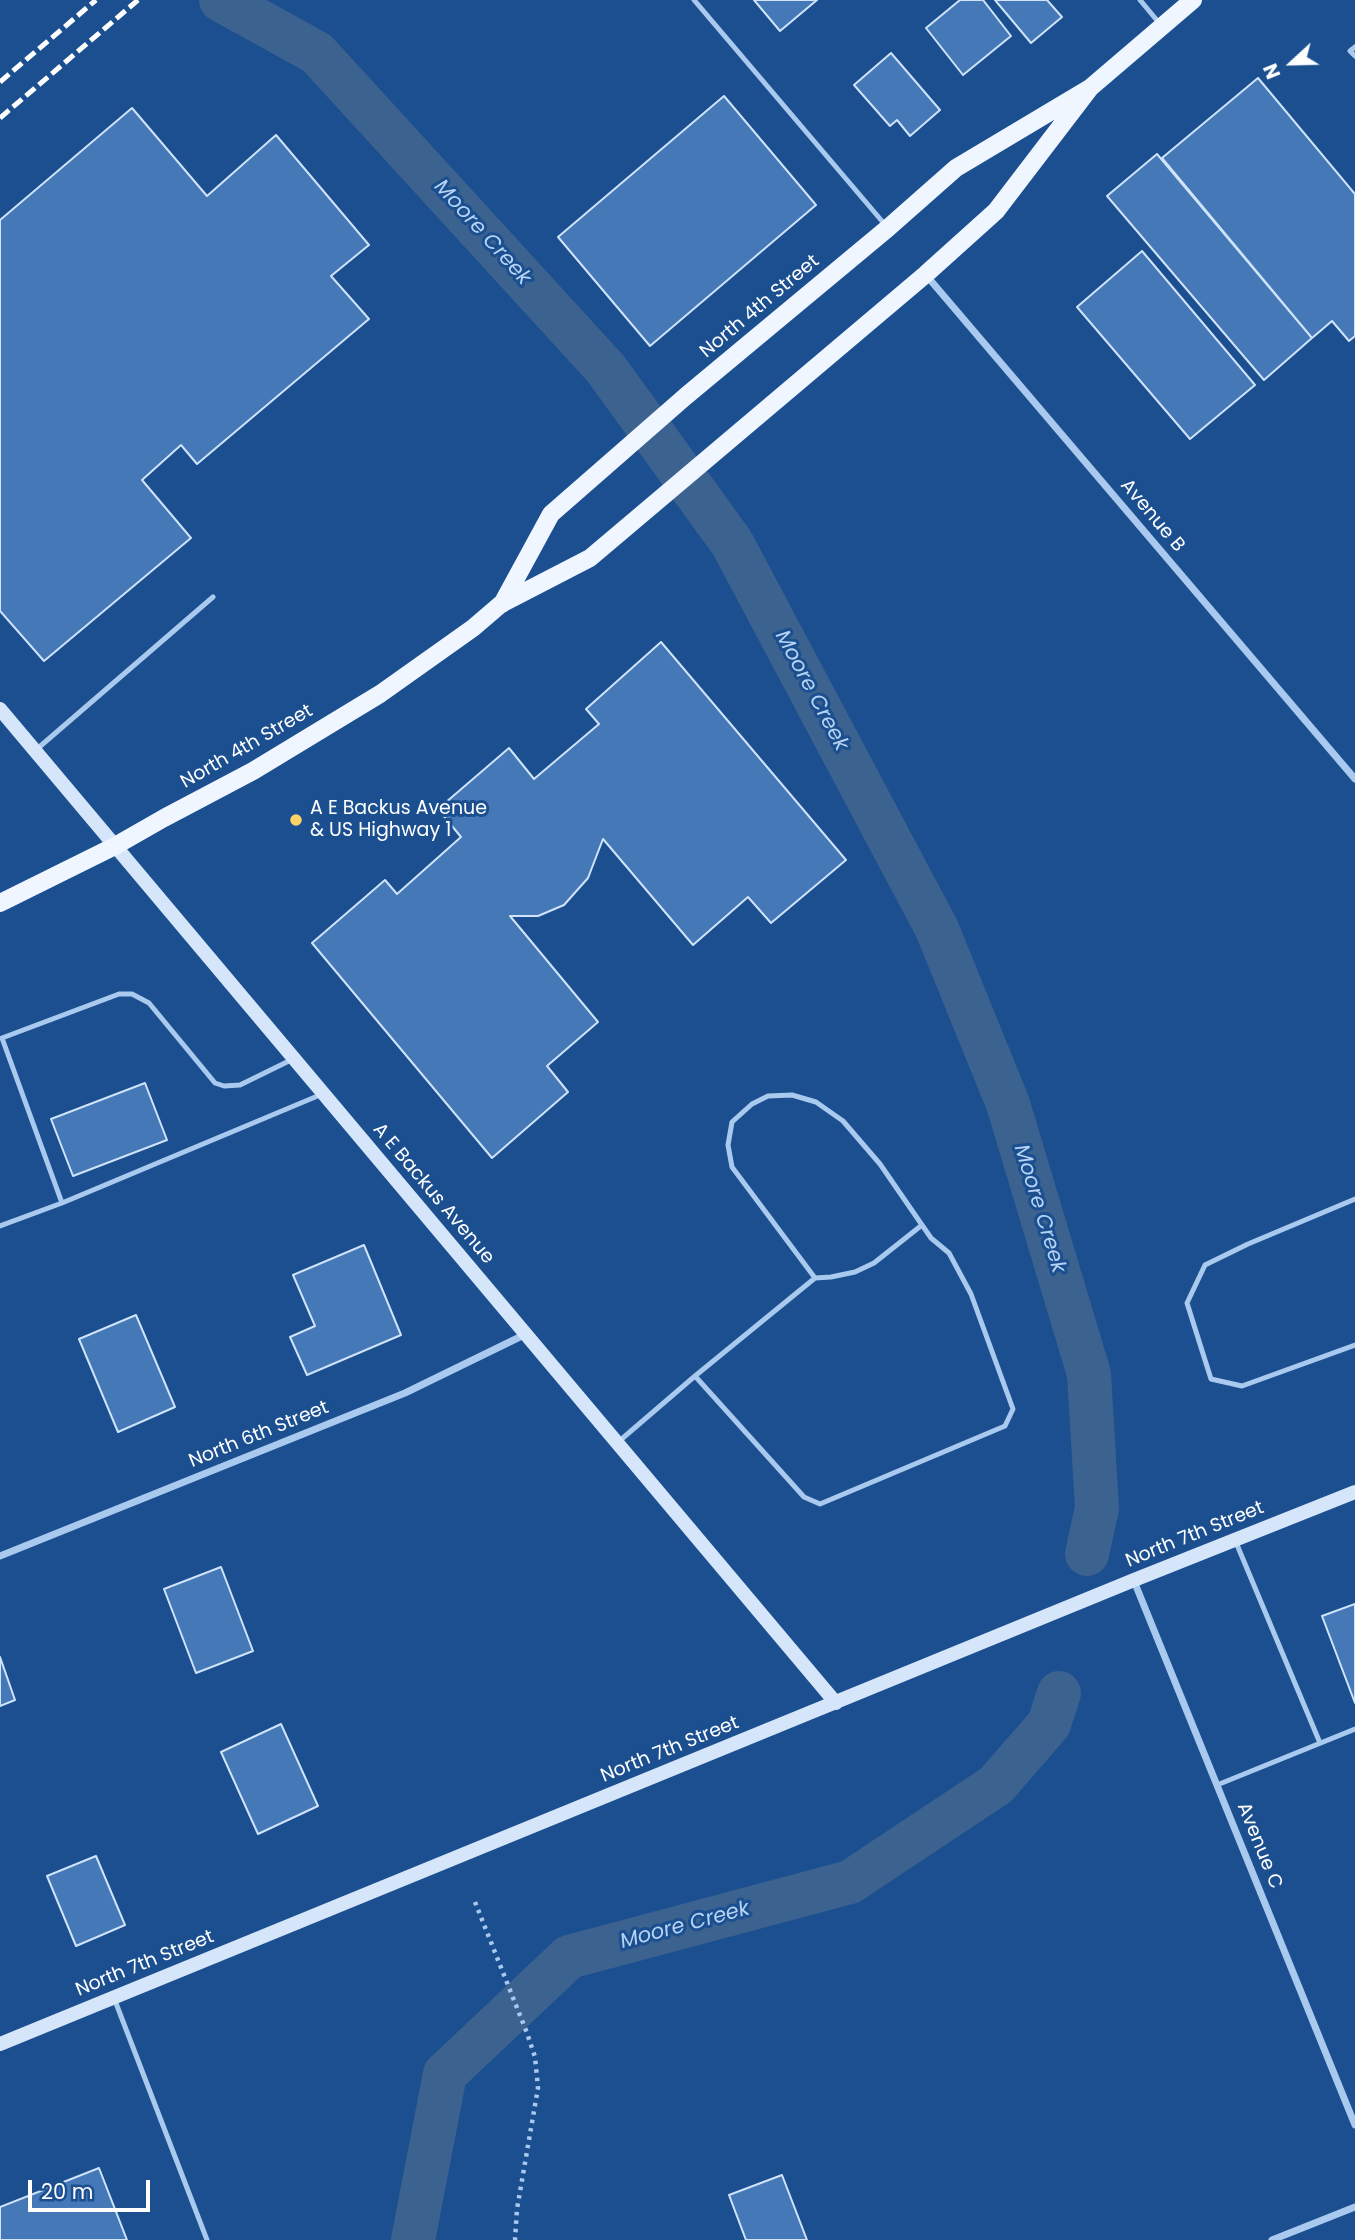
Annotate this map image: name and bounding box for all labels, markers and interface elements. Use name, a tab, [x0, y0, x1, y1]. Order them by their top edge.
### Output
north arrow	[1257, 28, 1327, 98]
text: N	[1257, 59, 1287, 83]
water label: Moore Creek	[428, 175, 536, 291]
street label: North 4th Street	[696, 251, 824, 363]
street label: Avenue B	[1115, 475, 1189, 557]
water label: Moore Creek	[769, 626, 853, 756]
street label: North 4th Street	[177, 700, 317, 794]
place label: A E Backus Avenue & US Highway 1	[310, 798, 487, 842]
marker: A E Backus Avenue & US Highway 1	[288, 812, 304, 828]
street label: A E Backus Avenue	[367, 1119, 499, 1269]
water label: Moore Creek	[1008, 1142, 1070, 1276]
street label: North 6th Street	[186, 1397, 332, 1473]
street label: North 7th Street	[1123, 1497, 1267, 1573]
street label: North 7th Street	[598, 1712, 742, 1788]
street label: Avenue C	[1231, 1800, 1287, 1892]
water label: Moore Creek	[618, 1897, 752, 1955]
street label: North 7th Street	[73, 1926, 217, 2002]
scale bar	[32, 2166, 154, 2210]
text: 20 m	[41, 2177, 94, 2206]

